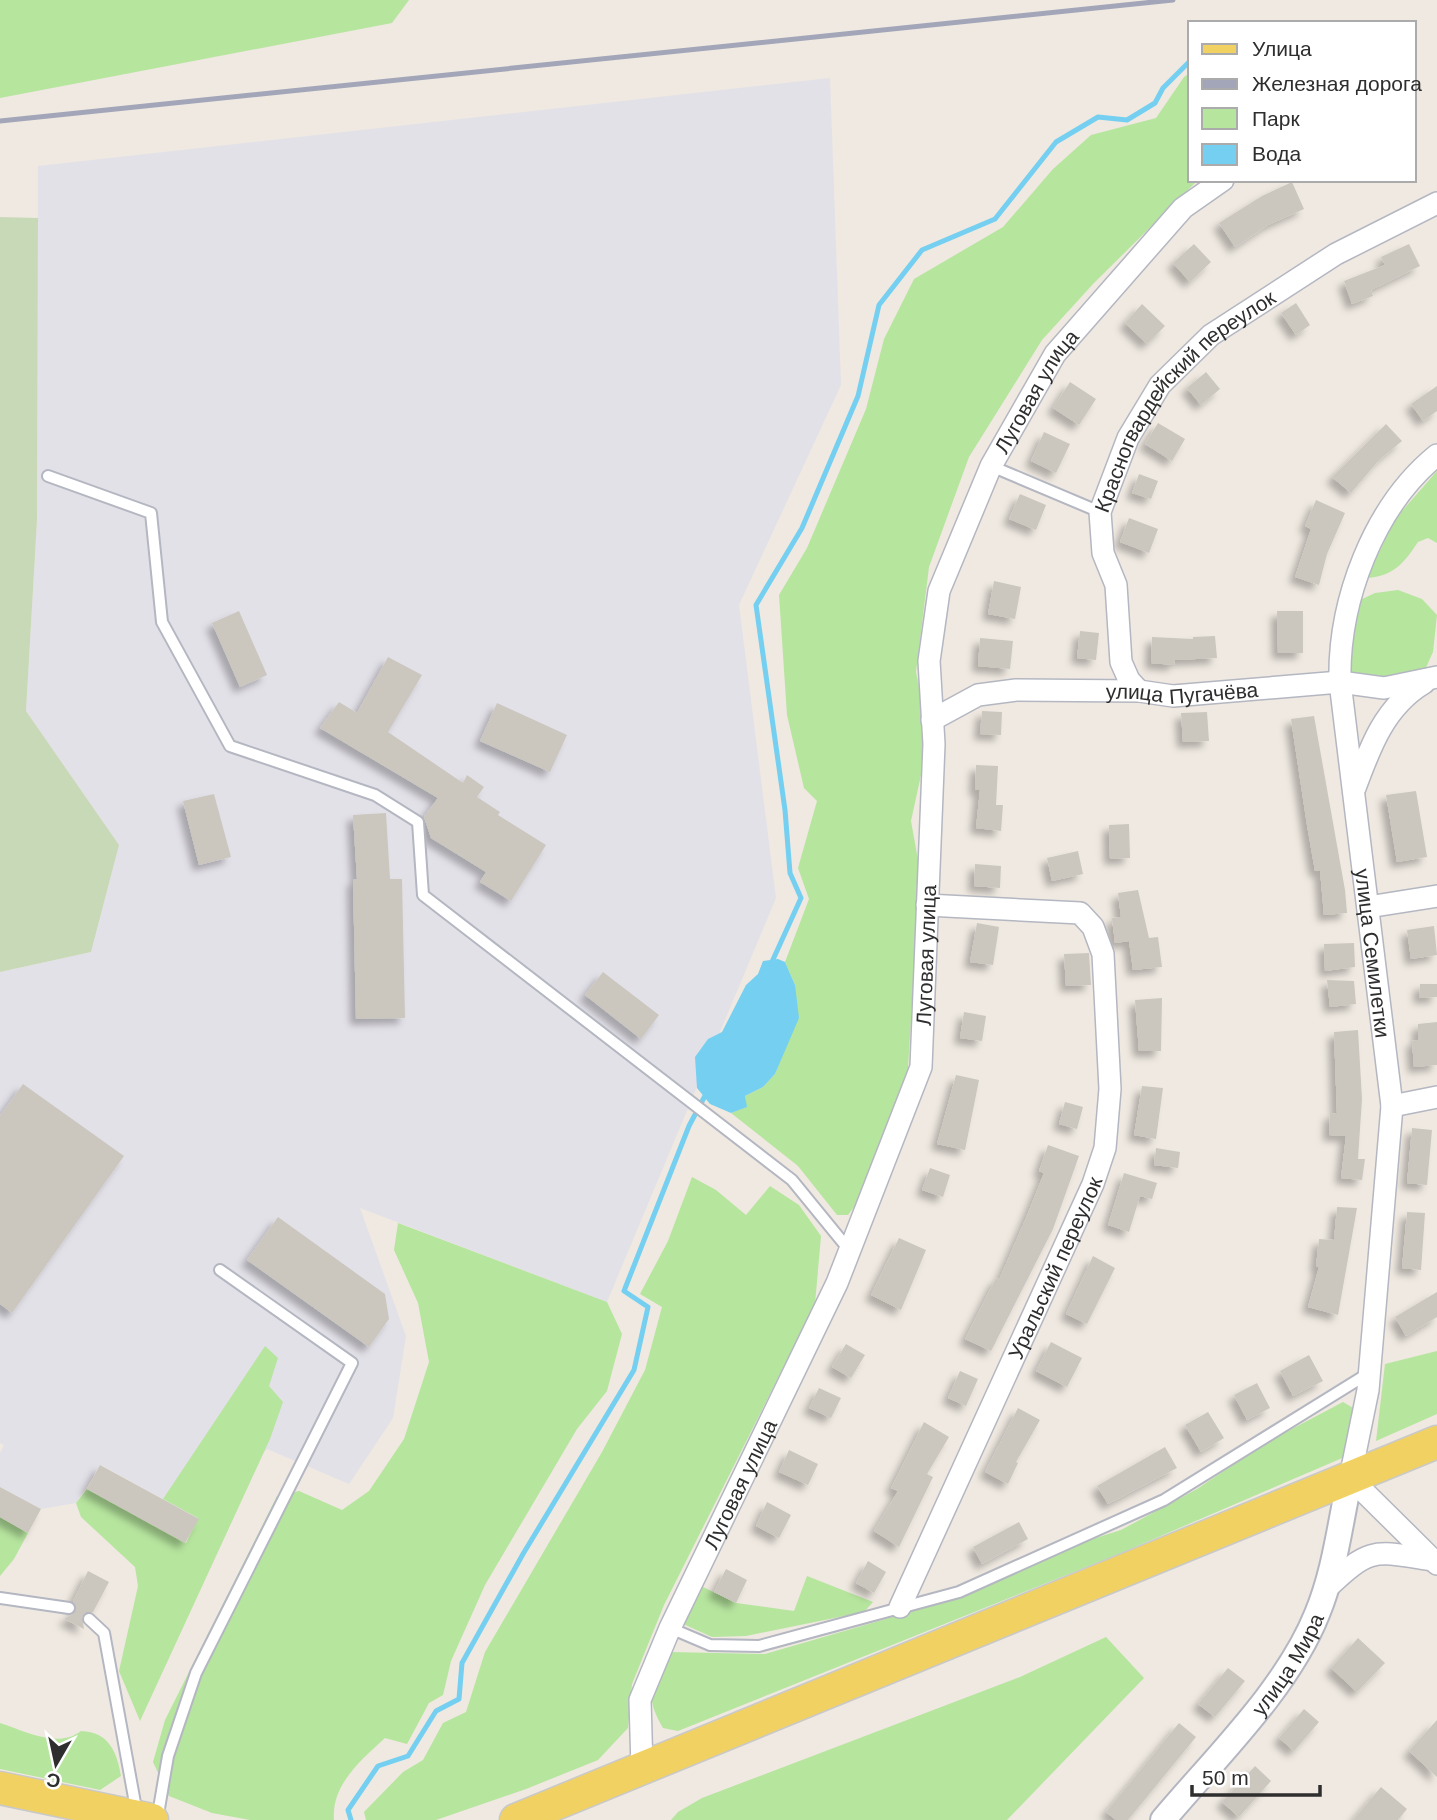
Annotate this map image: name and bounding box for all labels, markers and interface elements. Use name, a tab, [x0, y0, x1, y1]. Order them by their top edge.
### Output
legend	[1188, 21, 1416, 182]
text: Улица	[1252, 37, 1312, 60]
text: Железная дорога	[1252, 72, 1422, 95]
text: Парк	[1252, 107, 1300, 130]
text: Вода	[1252, 142, 1301, 165]
street label: Красногвардейский переулок	[1090, 285, 1280, 515]
street label: Луговая улица	[989, 324, 1083, 457]
street label: улица Пугачёва	[1106, 677, 1259, 708]
street label: улица Семилетки	[1351, 867, 1395, 1039]
street label: Луговая улица	[911, 884, 940, 1026]
street label: Уральский переулок	[1003, 1173, 1106, 1362]
street label: Луговая улица	[699, 1415, 781, 1552]
street label: улица Мира	[1247, 1609, 1328, 1720]
north arrow	[21, 1729, 91, 1799]
scale bar	[1192, 1754, 1320, 1798]
text: 50 m	[1202, 1766, 1249, 1789]
text: С	[45, 1769, 62, 1792]

